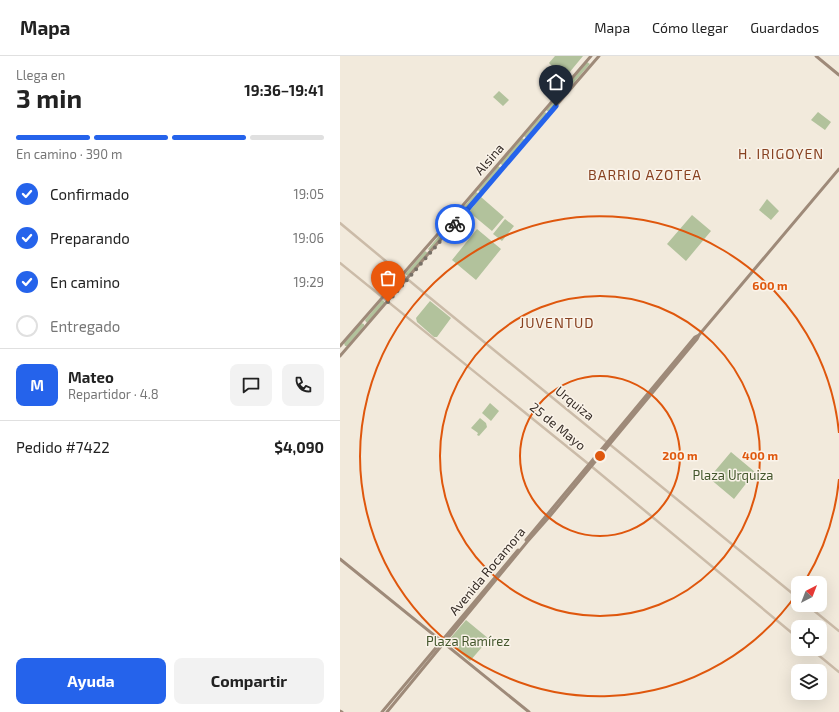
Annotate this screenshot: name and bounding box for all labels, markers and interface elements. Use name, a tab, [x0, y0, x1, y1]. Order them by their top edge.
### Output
text: Mapa	[20, 16, 70, 39]
text: Mapa	[594, 19, 630, 36]
text: Cómo llegar	[652, 19, 728, 36]
text: Guardados	[750, 19, 819, 36]
pin	[539, 65, 573, 106]
text: Llega en	[16, 67, 65, 83]
icon: home	[545, 71, 567, 93]
text: 19:36–19:41	[244, 81, 324, 99]
text: 3 min	[16, 82, 82, 113]
street label: Alsina	[471, 140, 507, 178]
district label: H. IRIGOYEN	[738, 145, 824, 162]
text: En camino · 390 m	[16, 146, 122, 162]
district label: BARRIO AZOTEA	[588, 166, 702, 183]
icon: check	[16, 183, 38, 205]
text: Confirmado	[50, 185, 129, 203]
text: 19:05	[294, 186, 324, 202]
courier	[435, 204, 475, 244]
icon: bike	[444, 213, 466, 235]
icon: check	[16, 227, 38, 249]
text: Preparando	[50, 229, 130, 247]
text: 19:06	[293, 230, 324, 246]
pin	[371, 261, 405, 302]
icon: bag	[377, 267, 399, 289]
icon: check	[16, 271, 38, 293]
text: En camino	[50, 273, 120, 291]
text: 19:29	[294, 274, 324, 290]
text: 600 m	[752, 278, 788, 292]
district label: JUVENTUD	[519, 314, 595, 331]
text: Entregado	[50, 317, 120, 335]
button: chat	[230, 364, 272, 406]
button: phone	[282, 364, 324, 406]
text: Mateo	[68, 368, 114, 386]
text: M	[30, 376, 44, 394]
street label: Urquiza	[552, 382, 598, 424]
text: Repartidor · 4.8	[68, 386, 159, 402]
street label: 25 de Mayo	[527, 399, 589, 453]
text: Pedido #7422	[16, 438, 110, 456]
text: $4,090	[274, 438, 324, 456]
text: 200 m	[662, 448, 698, 462]
text: 400 m	[742, 448, 778, 462]
centre of rings	[593, 449, 607, 463]
park label: Plaza Urquiza	[693, 467, 773, 483]
street label: Avenida Rocamora	[446, 524, 528, 618]
north arrow	[791, 576, 827, 612]
map controls	[791, 576, 827, 700]
button: locate	[791, 620, 827, 656]
park label: Plaza Ramírez	[426, 633, 510, 649]
button: Ayuda	[16, 658, 166, 704]
button: Compartir	[174, 658, 324, 704]
button: layers	[791, 664, 827, 700]

